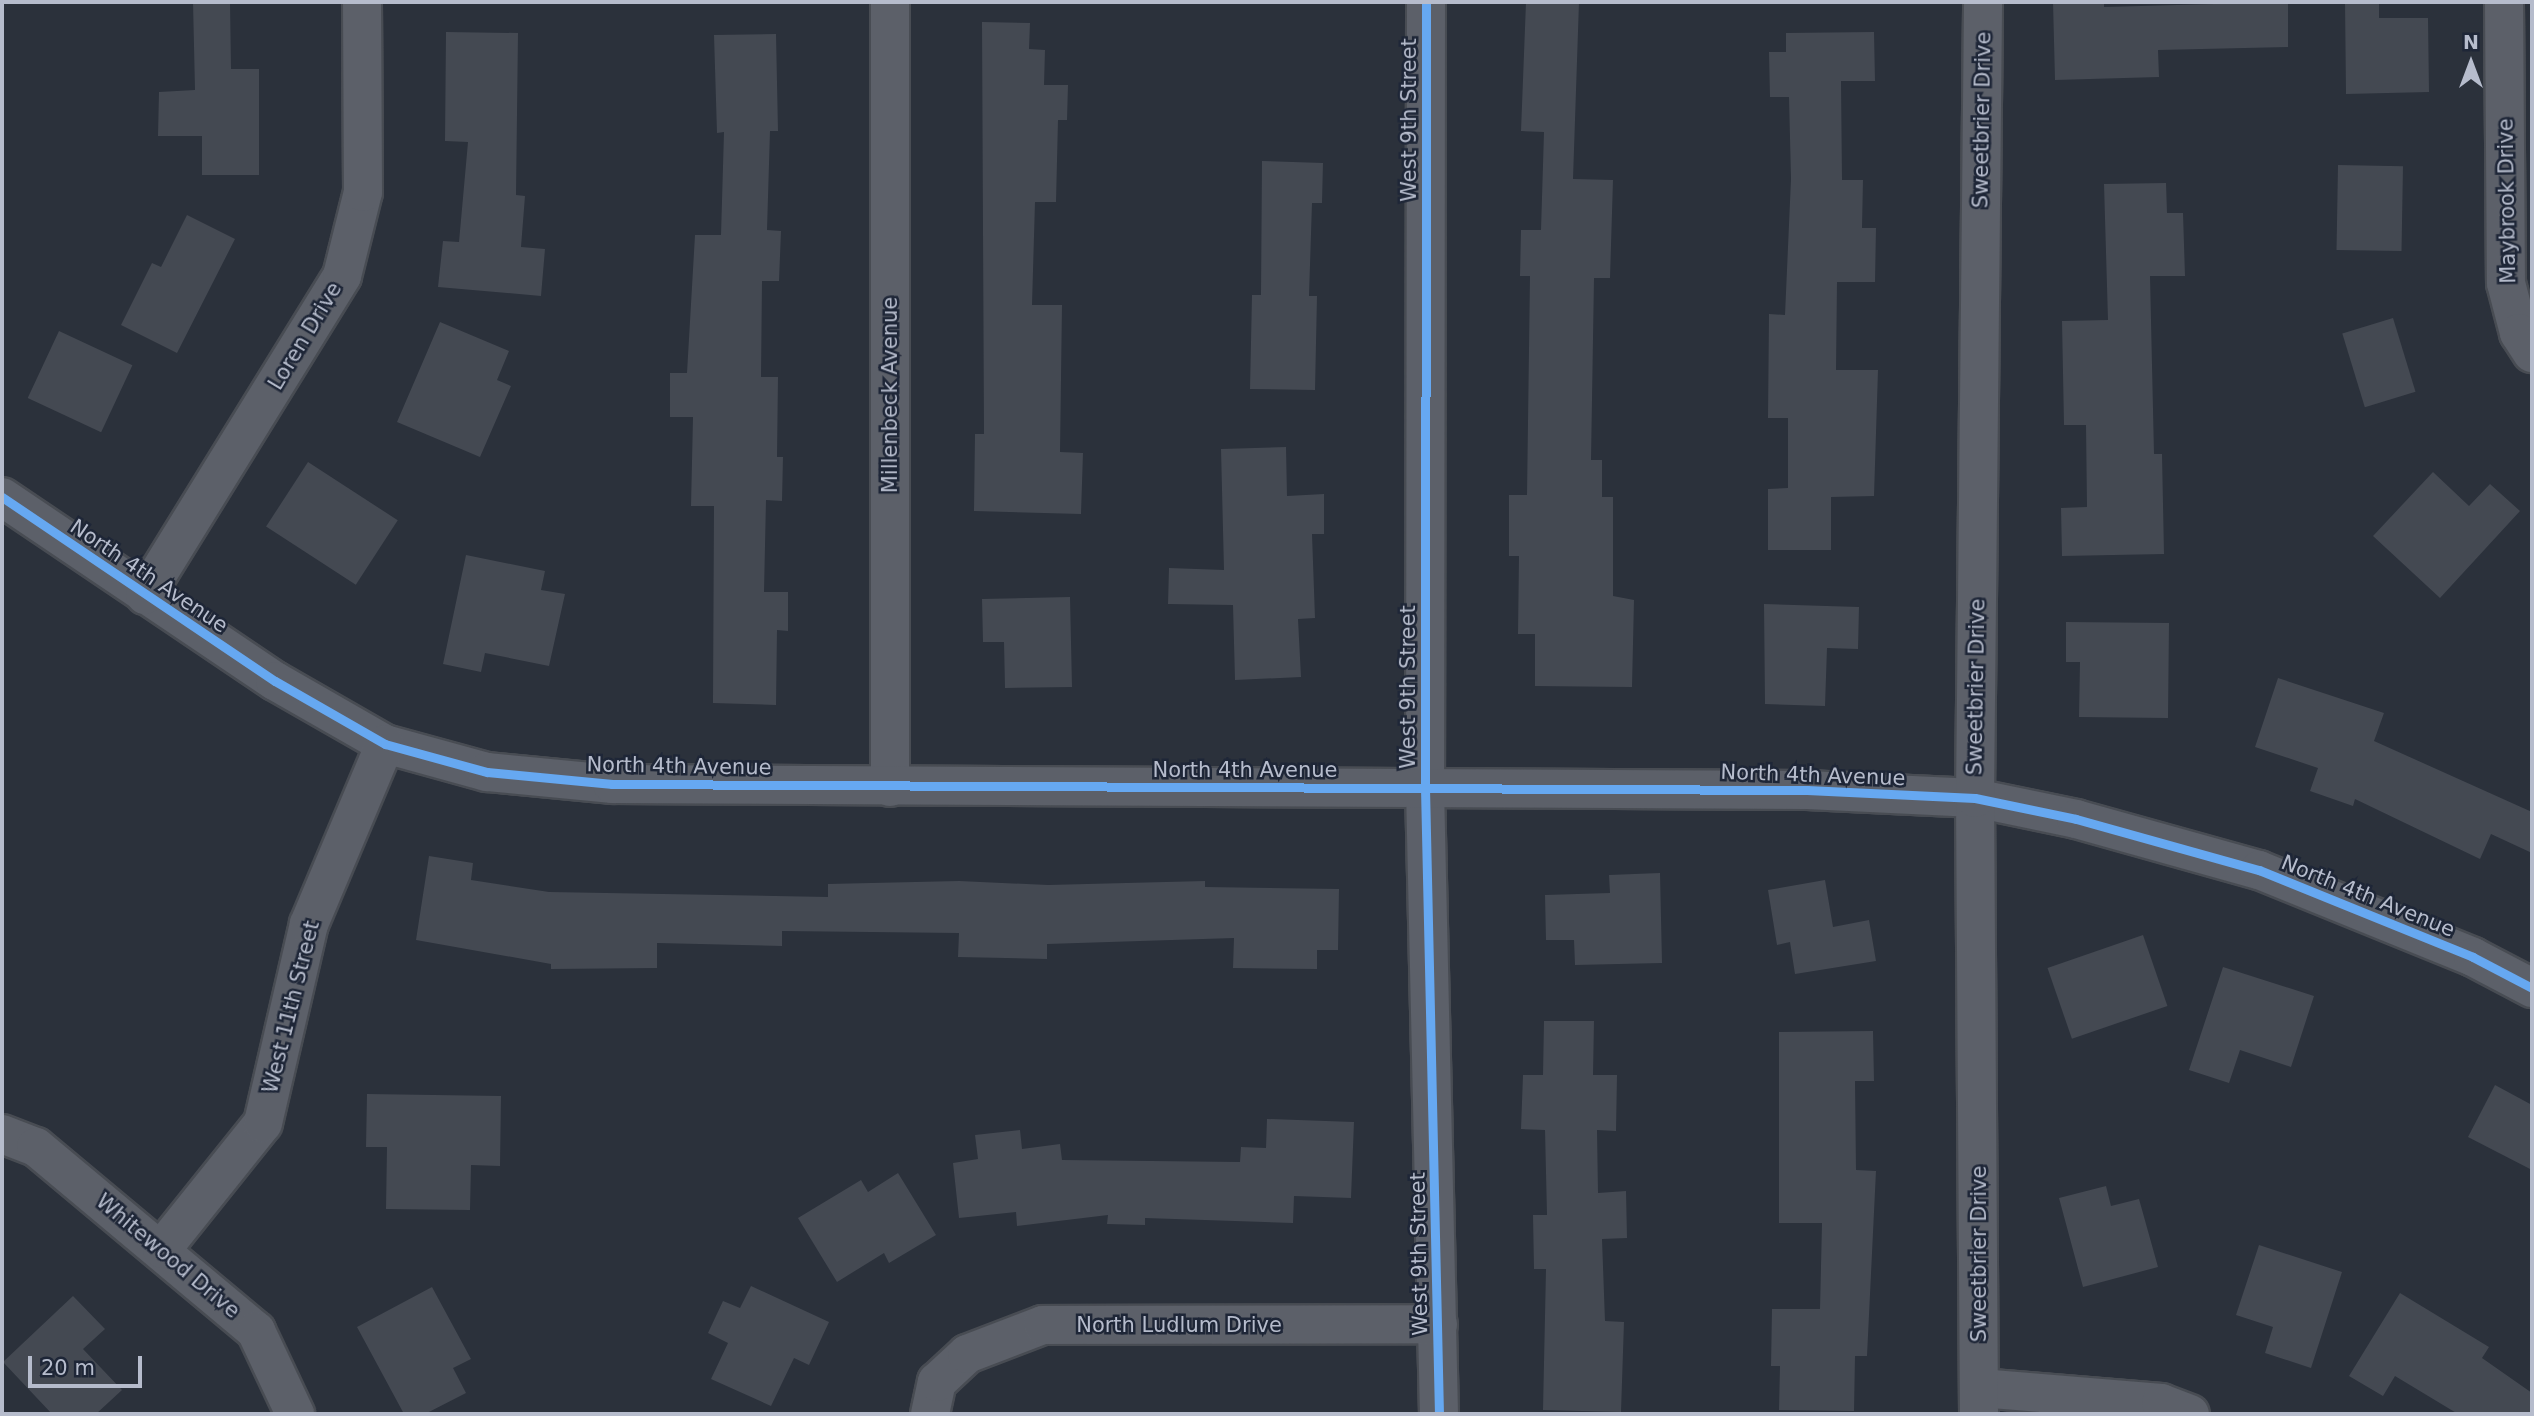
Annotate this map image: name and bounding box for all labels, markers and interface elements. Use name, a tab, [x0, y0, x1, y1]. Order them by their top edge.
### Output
north arrow	[2436, 28, 2506, 98]
street label: Sweetbrier Drive	[1968, 31, 1996, 209]
text: N	[2463, 31, 2479, 53]
street label: West 9th Street	[1396, 38, 1422, 202]
street label: Maybrook Drive	[2493, 118, 2521, 284]
street label: Loren Drive	[263, 278, 347, 394]
street label: Millenbeck Avenue	[877, 297, 903, 493]
street label: North 4th Avenue	[65, 514, 233, 638]
street label: Sweetbrier Drive	[1962, 598, 1990, 776]
street label: West 9th Street	[1395, 605, 1421, 769]
street label: North 4th Avenue	[586, 752, 772, 780]
street label: North 4th Avenue	[1152, 757, 1338, 783]
street label: North 4th Avenue	[1720, 759, 1906, 791]
street label: North 4th Avenue	[2278, 850, 2458, 942]
street label: West 11th Street	[257, 918, 325, 1096]
street label: Sweetbrier Drive	[1966, 1166, 1992, 1342]
street label: West 9th Street	[1405, 1172, 1433, 1336]
street label: Whitewood Drive	[91, 1189, 245, 1323]
street label: North Ludlum Drive	[1076, 1312, 1282, 1338]
scale bar	[32, 1342, 145, 1386]
text: 20 m	[41, 1356, 95, 1380]

